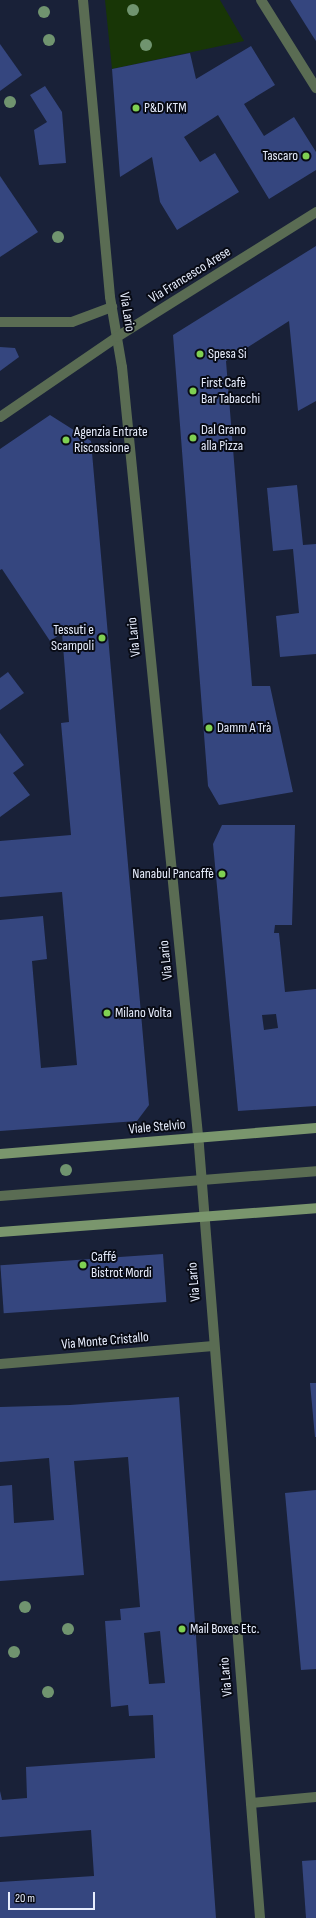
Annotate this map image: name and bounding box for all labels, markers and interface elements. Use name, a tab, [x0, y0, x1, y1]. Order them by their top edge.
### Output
place label: P&D KTM	[144, 100, 186, 116]
marker: P&D KTM	[131, 103, 141, 113]
place label: Tascaro	[262, 148, 298, 164]
marker: Tascaro	[301, 151, 311, 161]
street label: Via Francesco Arese	[146, 243, 234, 307]
street label: Via Lario	[116, 291, 138, 333]
place label: Spesa Si	[208, 346, 247, 362]
marker: Spesa Si	[195, 349, 205, 359]
place label: First Cafè Bar Tabacchi	[201, 375, 260, 408]
marker: First Cafè Bar Tabacchi	[188, 386, 198, 396]
place label: Dal Grano alla Pizza	[201, 422, 246, 454]
place label: Agenzia Entrate Riscossione	[74, 424, 148, 456]
marker: Dal Grano alla Pizza	[188, 433, 198, 443]
marker: Agenzia Entrate Riscossione	[61, 435, 71, 445]
street label: Via Lario	[124, 616, 144, 658]
place label: Tessuti e Scampoli	[51, 622, 94, 654]
marker: Tessuti e Scampoli	[97, 633, 107, 643]
place label: Damm A Trà	[217, 720, 271, 736]
marker: Damm A Trà	[204, 723, 214, 733]
place label: Nanabul Pancaffè	[132, 866, 214, 882]
marker: Nanabul Pancaffè	[217, 869, 227, 879]
street label: Via Lario	[156, 939, 176, 981]
place label: Milano Volta	[115, 1005, 172, 1021]
marker: Milano Volta	[102, 1008, 112, 1018]
street label: Viale Stelvio	[128, 1116, 186, 1138]
place label: Caffé Bistrot Mordi	[91, 1249, 152, 1282]
marker: Caffé Bistrot Mordi	[78, 1260, 88, 1270]
street label: Via Lario	[184, 1262, 204, 1302]
street label: Via Monte Cristallo	[61, 1329, 149, 1353]
place label: Mail Boxes Etc.	[190, 1621, 259, 1637]
marker: Mail Boxes Etc.	[177, 1624, 187, 1634]
street label: Via Lario	[216, 1657, 236, 1697]
scale bar	[10, 1884, 97, 1910]
text: 20 m	[15, 1891, 35, 1906]

